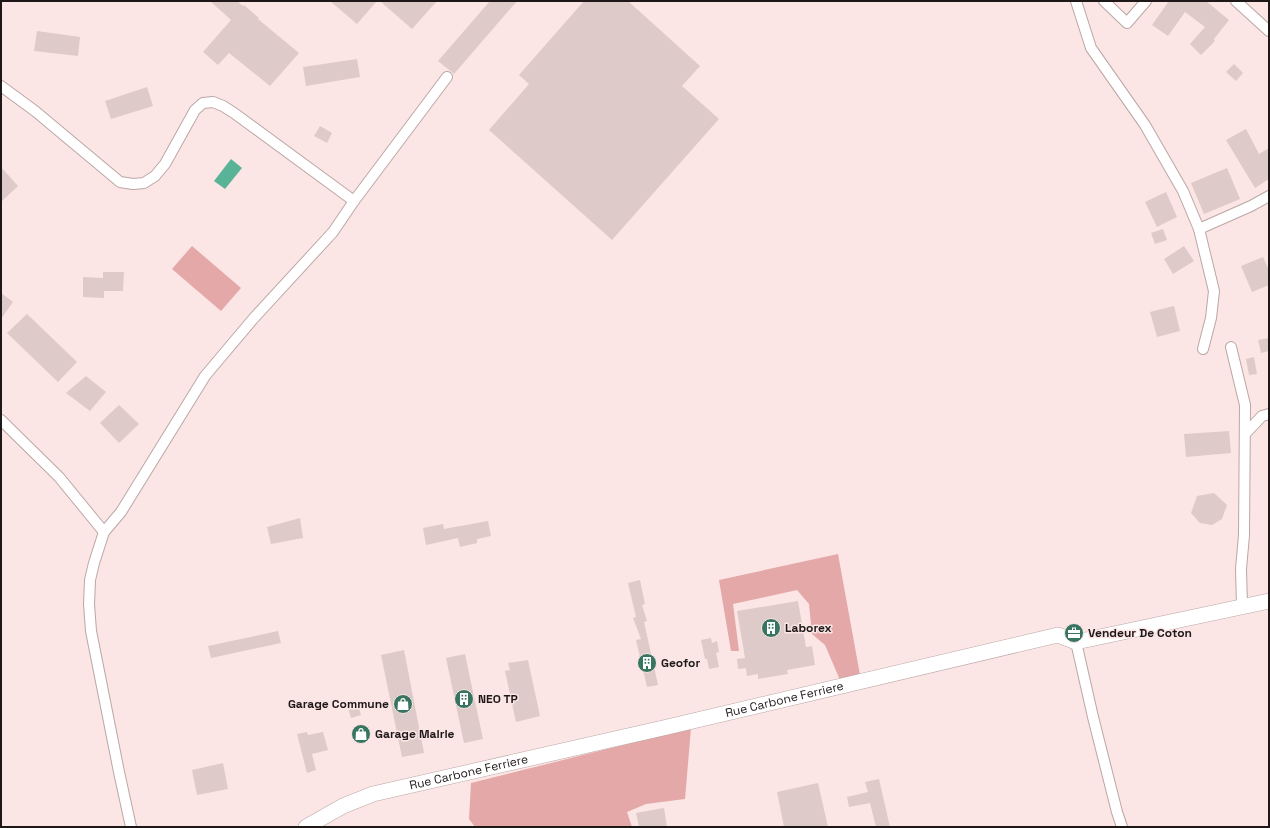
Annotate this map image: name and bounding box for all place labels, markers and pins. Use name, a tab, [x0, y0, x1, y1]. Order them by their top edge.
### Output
building icon: Laborex	[760, 617, 782, 639]
place label: Laborex	[785, 620, 832, 636]
office icon: Vendeur De Coton	[1063, 622, 1085, 644]
place label: Vendeur De Coton	[1088, 625, 1192, 641]
building icon: Geofor	[636, 652, 658, 674]
place label: Geofor	[661, 655, 700, 671]
building icon: NEO TP	[453, 688, 475, 710]
place label: NEO TP	[478, 691, 518, 707]
shop icon: Garage Commune	[392, 693, 414, 715]
place label: Garage Commune	[288, 696, 389, 712]
shop icon: Garage Mairie	[350, 723, 372, 745]
place label: Garage Mairie	[375, 726, 455, 742]

